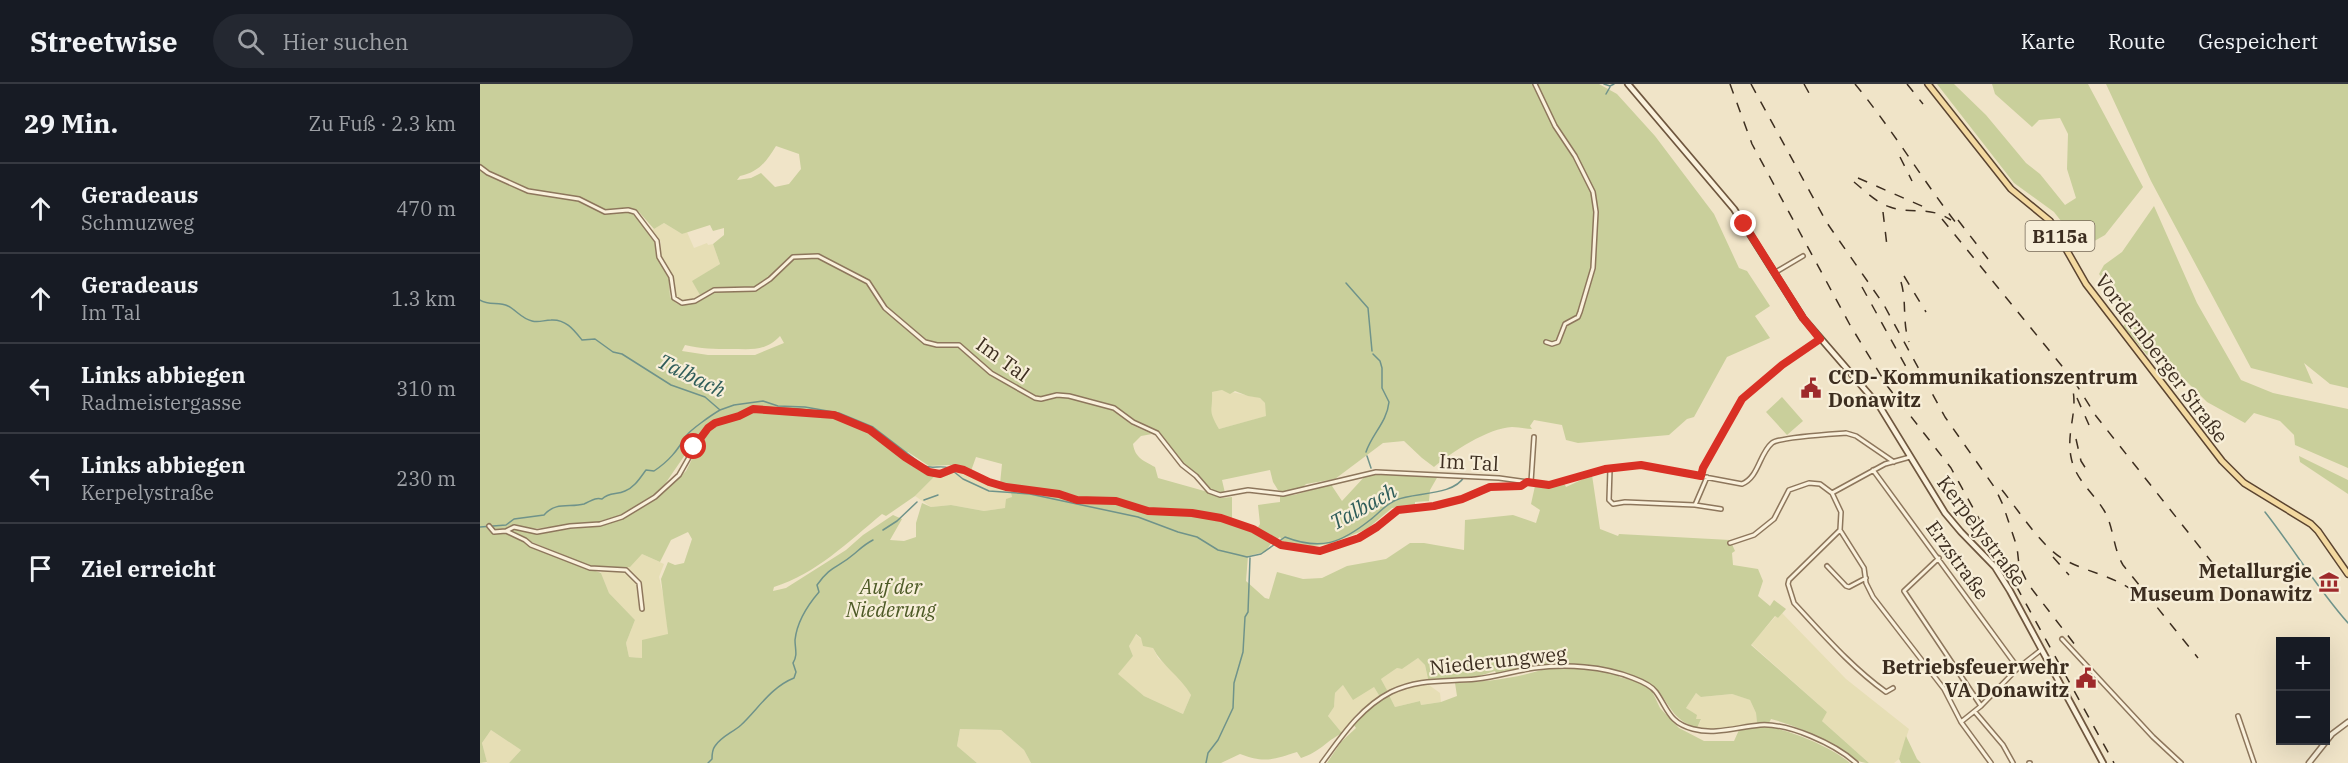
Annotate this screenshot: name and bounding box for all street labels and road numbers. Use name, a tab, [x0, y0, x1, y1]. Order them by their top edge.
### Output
road number: B115a	[2026, 221, 2094, 251]
street label: Vordernberger Straße	[2089, 268, 2235, 448]
street label: Im Tal	[971, 331, 1035, 387]
street label: Im Tal	[1438, 447, 1500, 477]
street label: Kerpelystraße	[1931, 470, 2033, 592]
street label: Erzstraße	[1920, 515, 1996, 605]
street label: Niederungweg	[1428, 639, 1568, 681]

